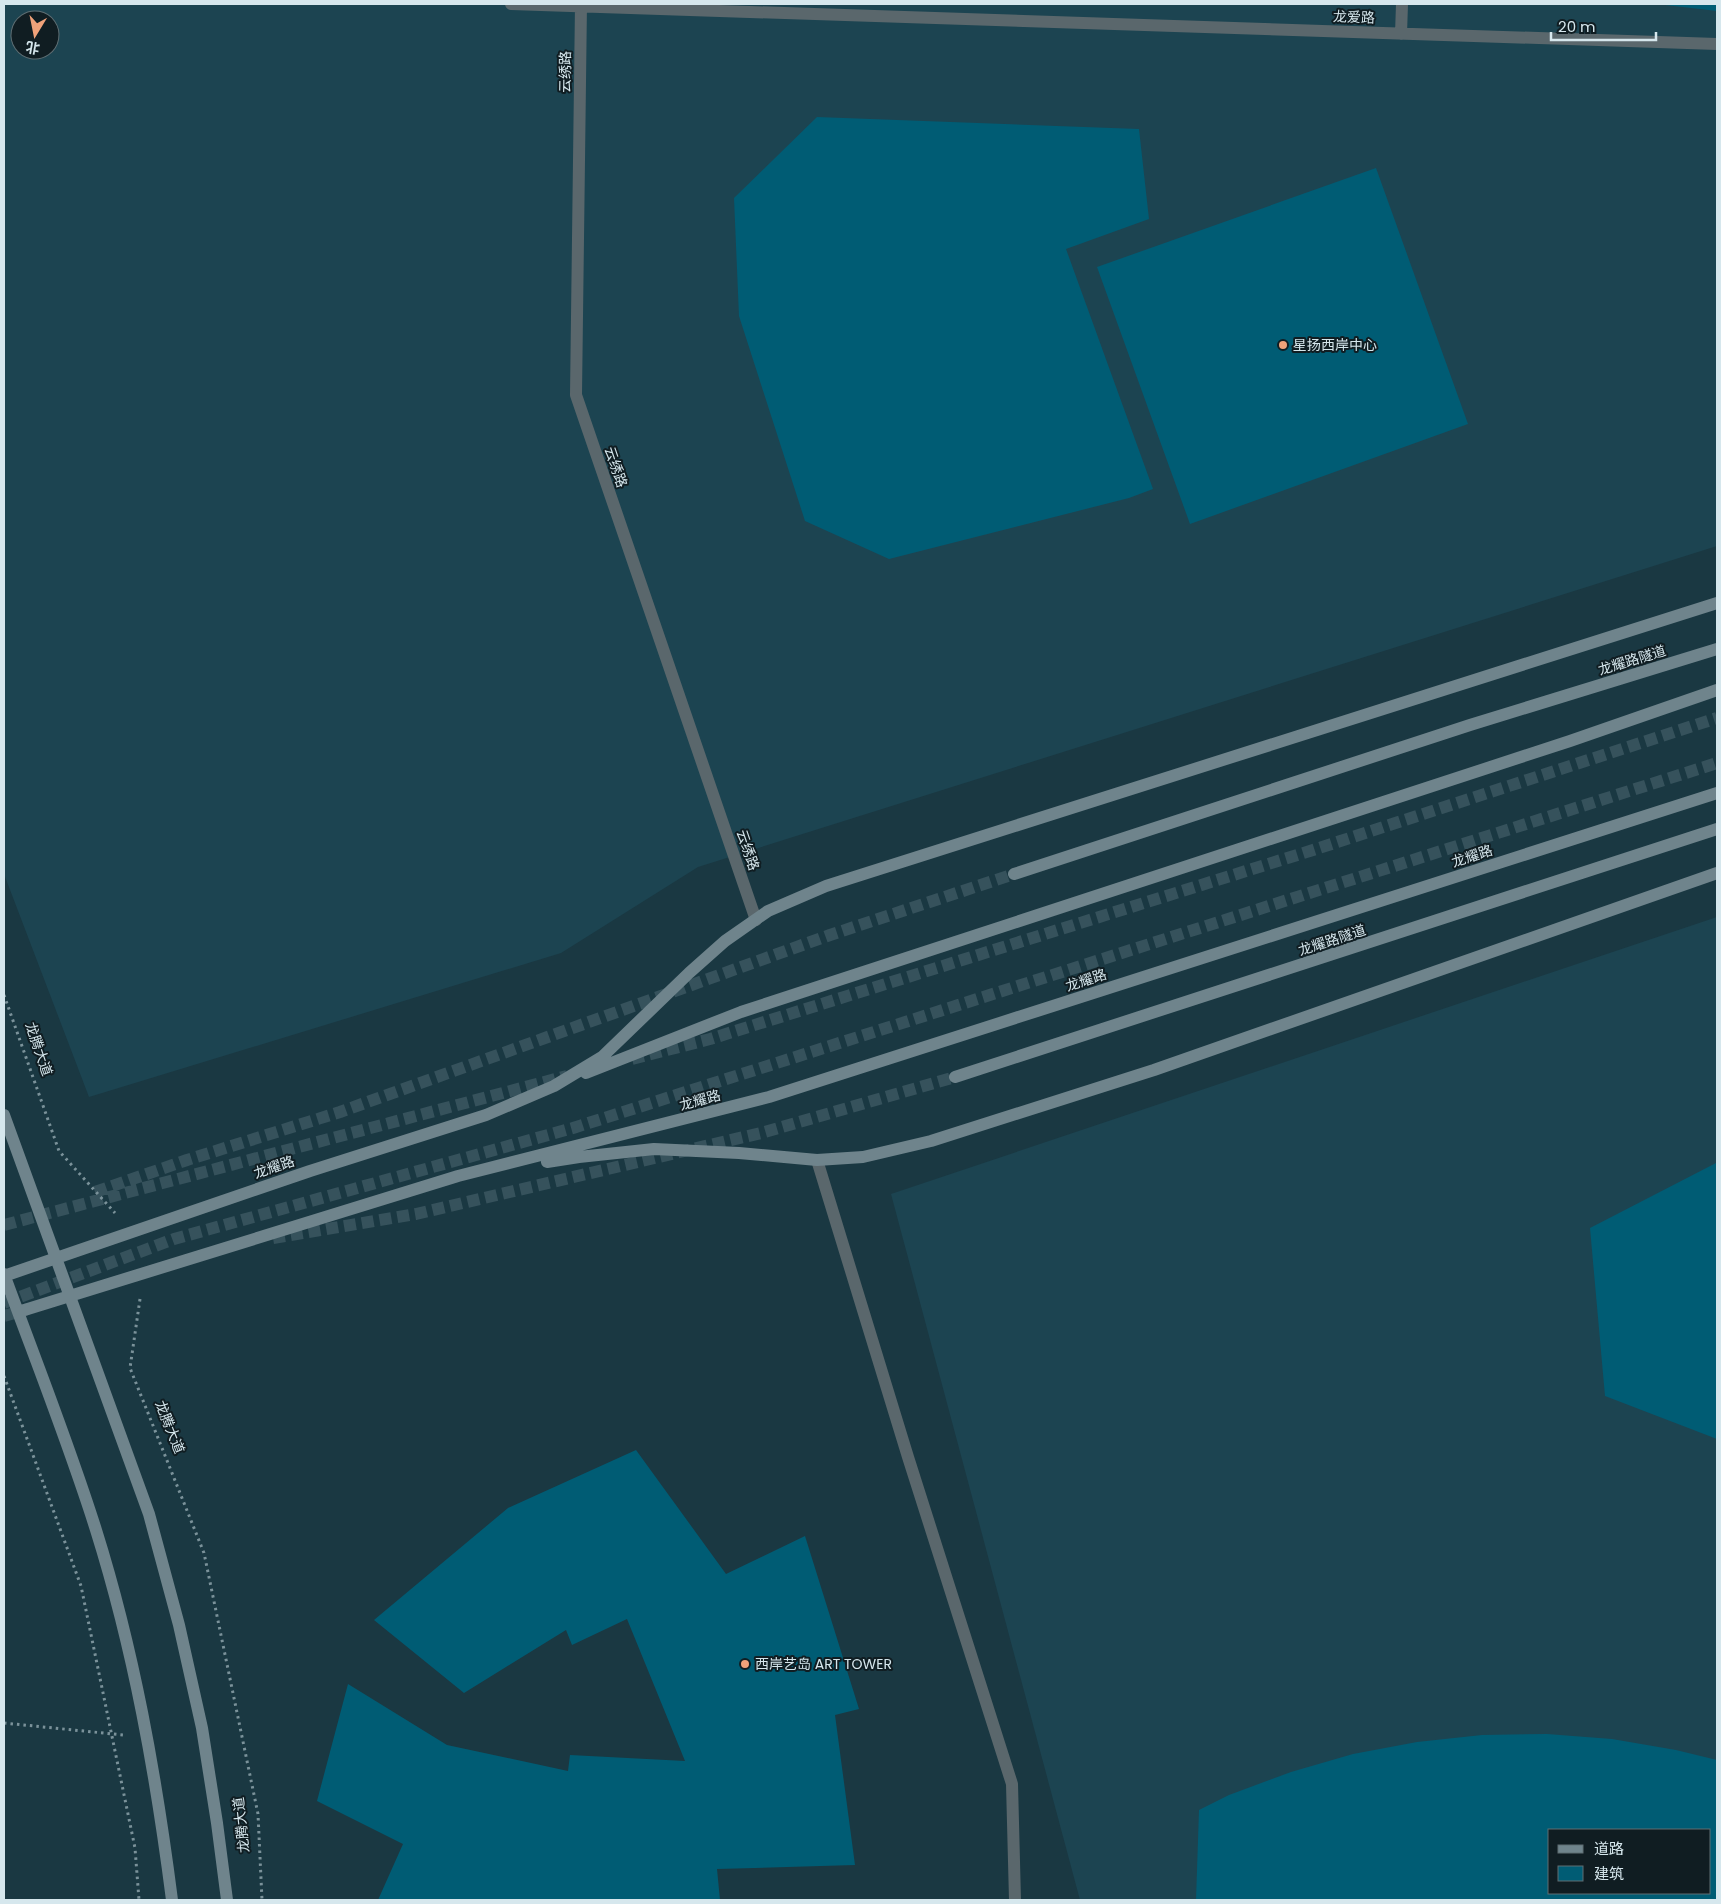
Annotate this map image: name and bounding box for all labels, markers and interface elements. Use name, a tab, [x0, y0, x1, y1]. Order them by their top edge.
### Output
street label: 龙爱路	[1333, 6, 1375, 28]
north arrow	[10, 10, 60, 60]
scale bar	[1551, 10, 1656, 42]
text: 20 m	[1558, 16, 1596, 37]
text: 北	[24, 37, 41, 59]
street label: 云绣路	[555, 51, 575, 93]
place label: 星扬西岸中心	[1293, 335, 1377, 355]
marker: 星扬西岸中心	[1277, 339, 1289, 351]
street label: 云绣路	[600, 444, 632, 490]
street label: 龙耀路隧道	[1596, 640, 1668, 680]
street label: 云绣路	[732, 827, 764, 873]
street label: 龙耀路	[1449, 840, 1495, 872]
street label: 龙耀路隧道	[1296, 920, 1368, 960]
street label: 龙耀路	[1063, 964, 1109, 996]
street label: 龙腾大道	[20, 1019, 58, 1079]
street label: 龙耀路	[677, 1085, 723, 1115]
street label: 龙耀路	[251, 1151, 297, 1183]
street label: 龙腾大道	[150, 1397, 190, 1457]
place label: 西岸艺岛 ART TOWER	[755, 1654, 892, 1674]
marker: 西岸艺岛 ART TOWER	[739, 1658, 751, 1670]
street label: 龙腾大道	[228, 1796, 254, 1854]
legend	[1548, 1829, 1711, 1894]
text: 道路	[1594, 1838, 1624, 1859]
text: 建筑	[1594, 1863, 1624, 1884]

